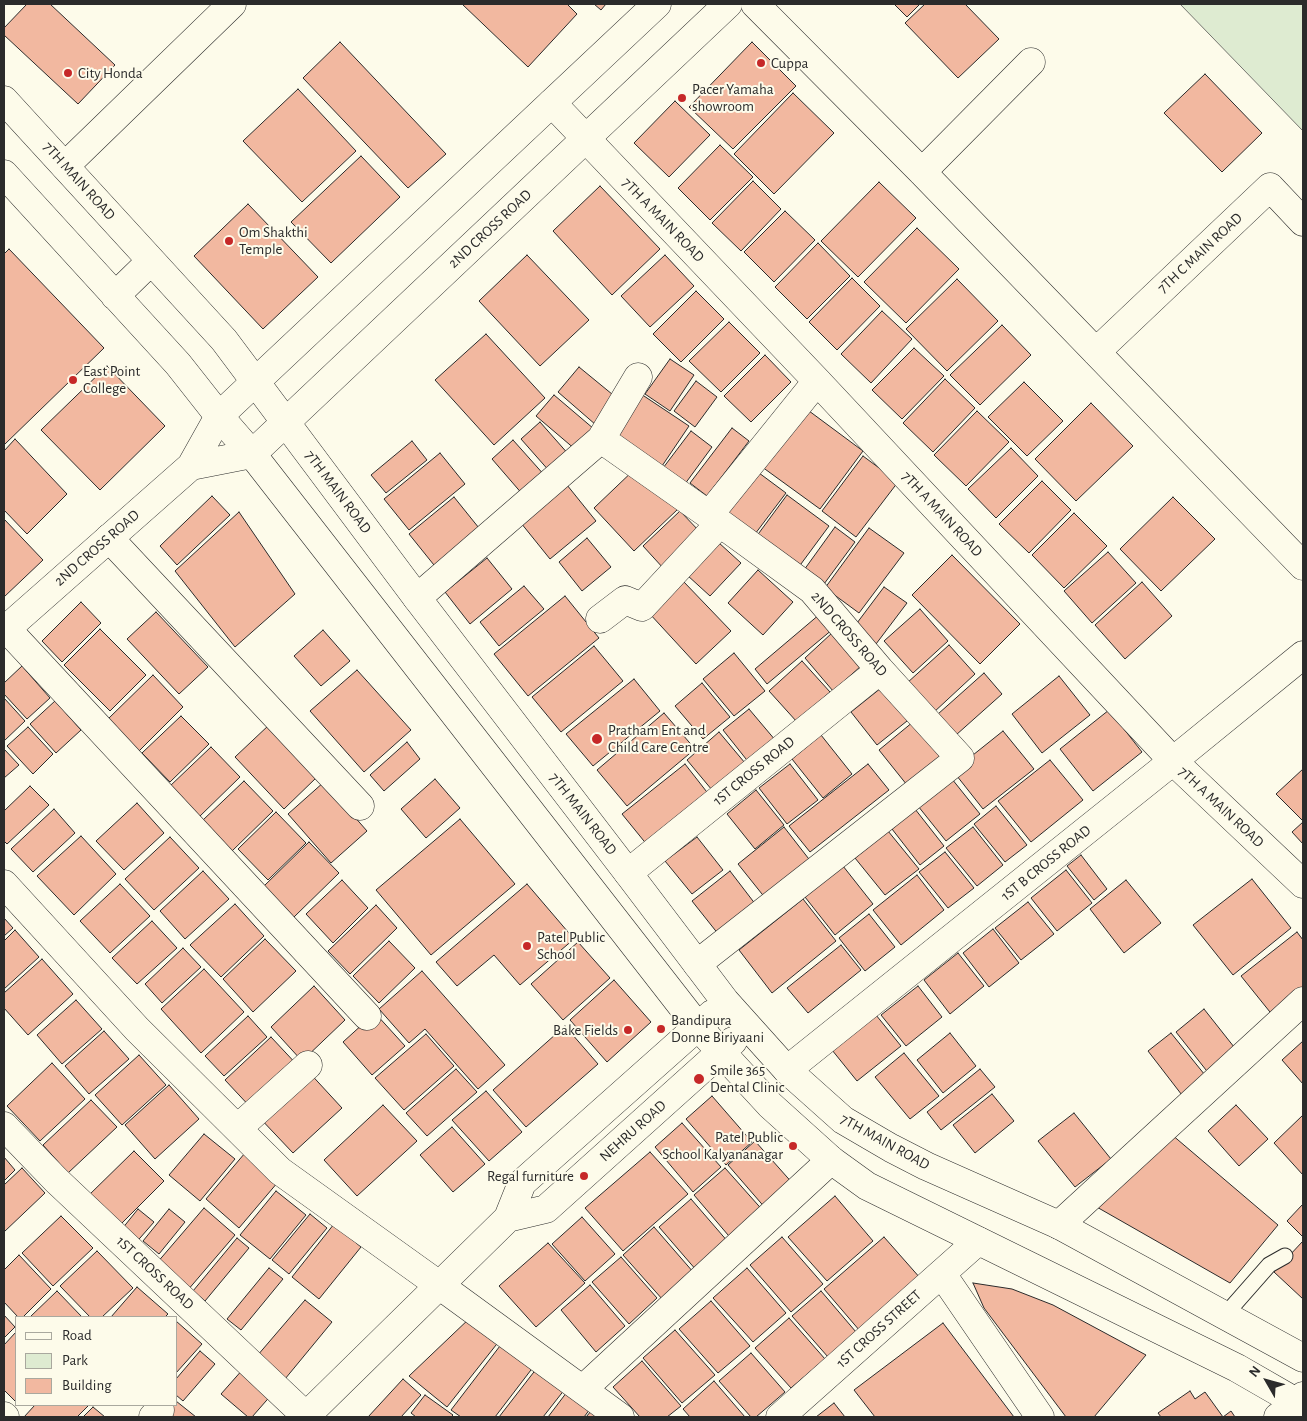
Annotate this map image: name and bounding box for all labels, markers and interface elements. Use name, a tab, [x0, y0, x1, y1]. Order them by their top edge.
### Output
place label: Cuppa	[771, 54, 808, 72]
marker: Cuppa	[755, 57, 767, 69]
place label: City Honda	[78, 64, 143, 82]
marker: City Honda	[62, 67, 74, 79]
place label: Pacer Yamaha showroom	[692, 80, 774, 115]
marker: Pacer Yamaha showroom	[676, 92, 688, 104]
street label: 7TH MAIN ROAD	[39, 138, 119, 224]
street label: 7TH A MAIN ROAD	[618, 174, 708, 266]
street label: 2ND CROSS ROAD	[445, 186, 535, 272]
street label: 7TH C MAIN ROAD	[1154, 209, 1246, 297]
place label: Om Shakthi Temple	[239, 223, 308, 258]
marker: Om Shakthi Temple	[223, 235, 235, 247]
place label: East Point College	[83, 362, 140, 397]
marker: East Point College	[67, 374, 79, 386]
street label: 7TH MAIN ROAD	[301, 447, 375, 537]
street label: 7TH A MAIN ROAD	[898, 467, 986, 561]
street label: 2ND CROSS ROAD	[51, 506, 143, 590]
street label: 2ND CROSS ROAD	[807, 588, 891, 680]
place label: Pratham Ent and Child Care Centre	[608, 721, 709, 756]
marker: Pratham Ent and Child Care Centre	[590, 732, 604, 746]
street label: 1ST CROSS ROAD	[710, 733, 798, 809]
street label: 7TH A MAIN ROAD	[1174, 763, 1268, 851]
street label: 7TH MAIN ROAD	[545, 769, 621, 859]
street label: 1ST B CROSS ROAD	[997, 821, 1095, 905]
place label: Patel Public School	[537, 928, 605, 963]
marker: Patel Public School	[521, 940, 533, 952]
place label: Bandipura Donne Biriyaani	[671, 1011, 764, 1046]
place label: Bake Fields	[553, 1021, 618, 1039]
marker: Bandipura Donne Biriyaani	[655, 1023, 667, 1035]
marker: Bake Fields	[622, 1024, 634, 1036]
place label: Smile 365 Dental Clinic	[710, 1061, 785, 1096]
marker: Smile 365 Dental Clinic	[692, 1072, 706, 1086]
street label: NEHRU ROAD	[596, 1096, 670, 1166]
street label: 7TH MAIN ROAD	[837, 1110, 933, 1174]
place label: Patel Public School Kalyananagar	[662, 1128, 783, 1163]
marker: Patel Public School Kalyananagar	[787, 1140, 799, 1152]
place label: Regal furniture	[487, 1167, 574, 1185]
marker: Regal furniture	[578, 1170, 590, 1182]
street label: 1ST CROSS ROAD	[112, 1232, 198, 1314]
street label: 1ST CROSS STREET	[833, 1286, 925, 1372]
legend	[15, 1316, 178, 1406]
text: Road	[62, 1328, 92, 1343]
text: Park	[62, 1353, 88, 1368]
north arrow	[1242, 1356, 1292, 1406]
text: N	[1247, 1364, 1264, 1380]
text: Building	[62, 1378, 112, 1393]

